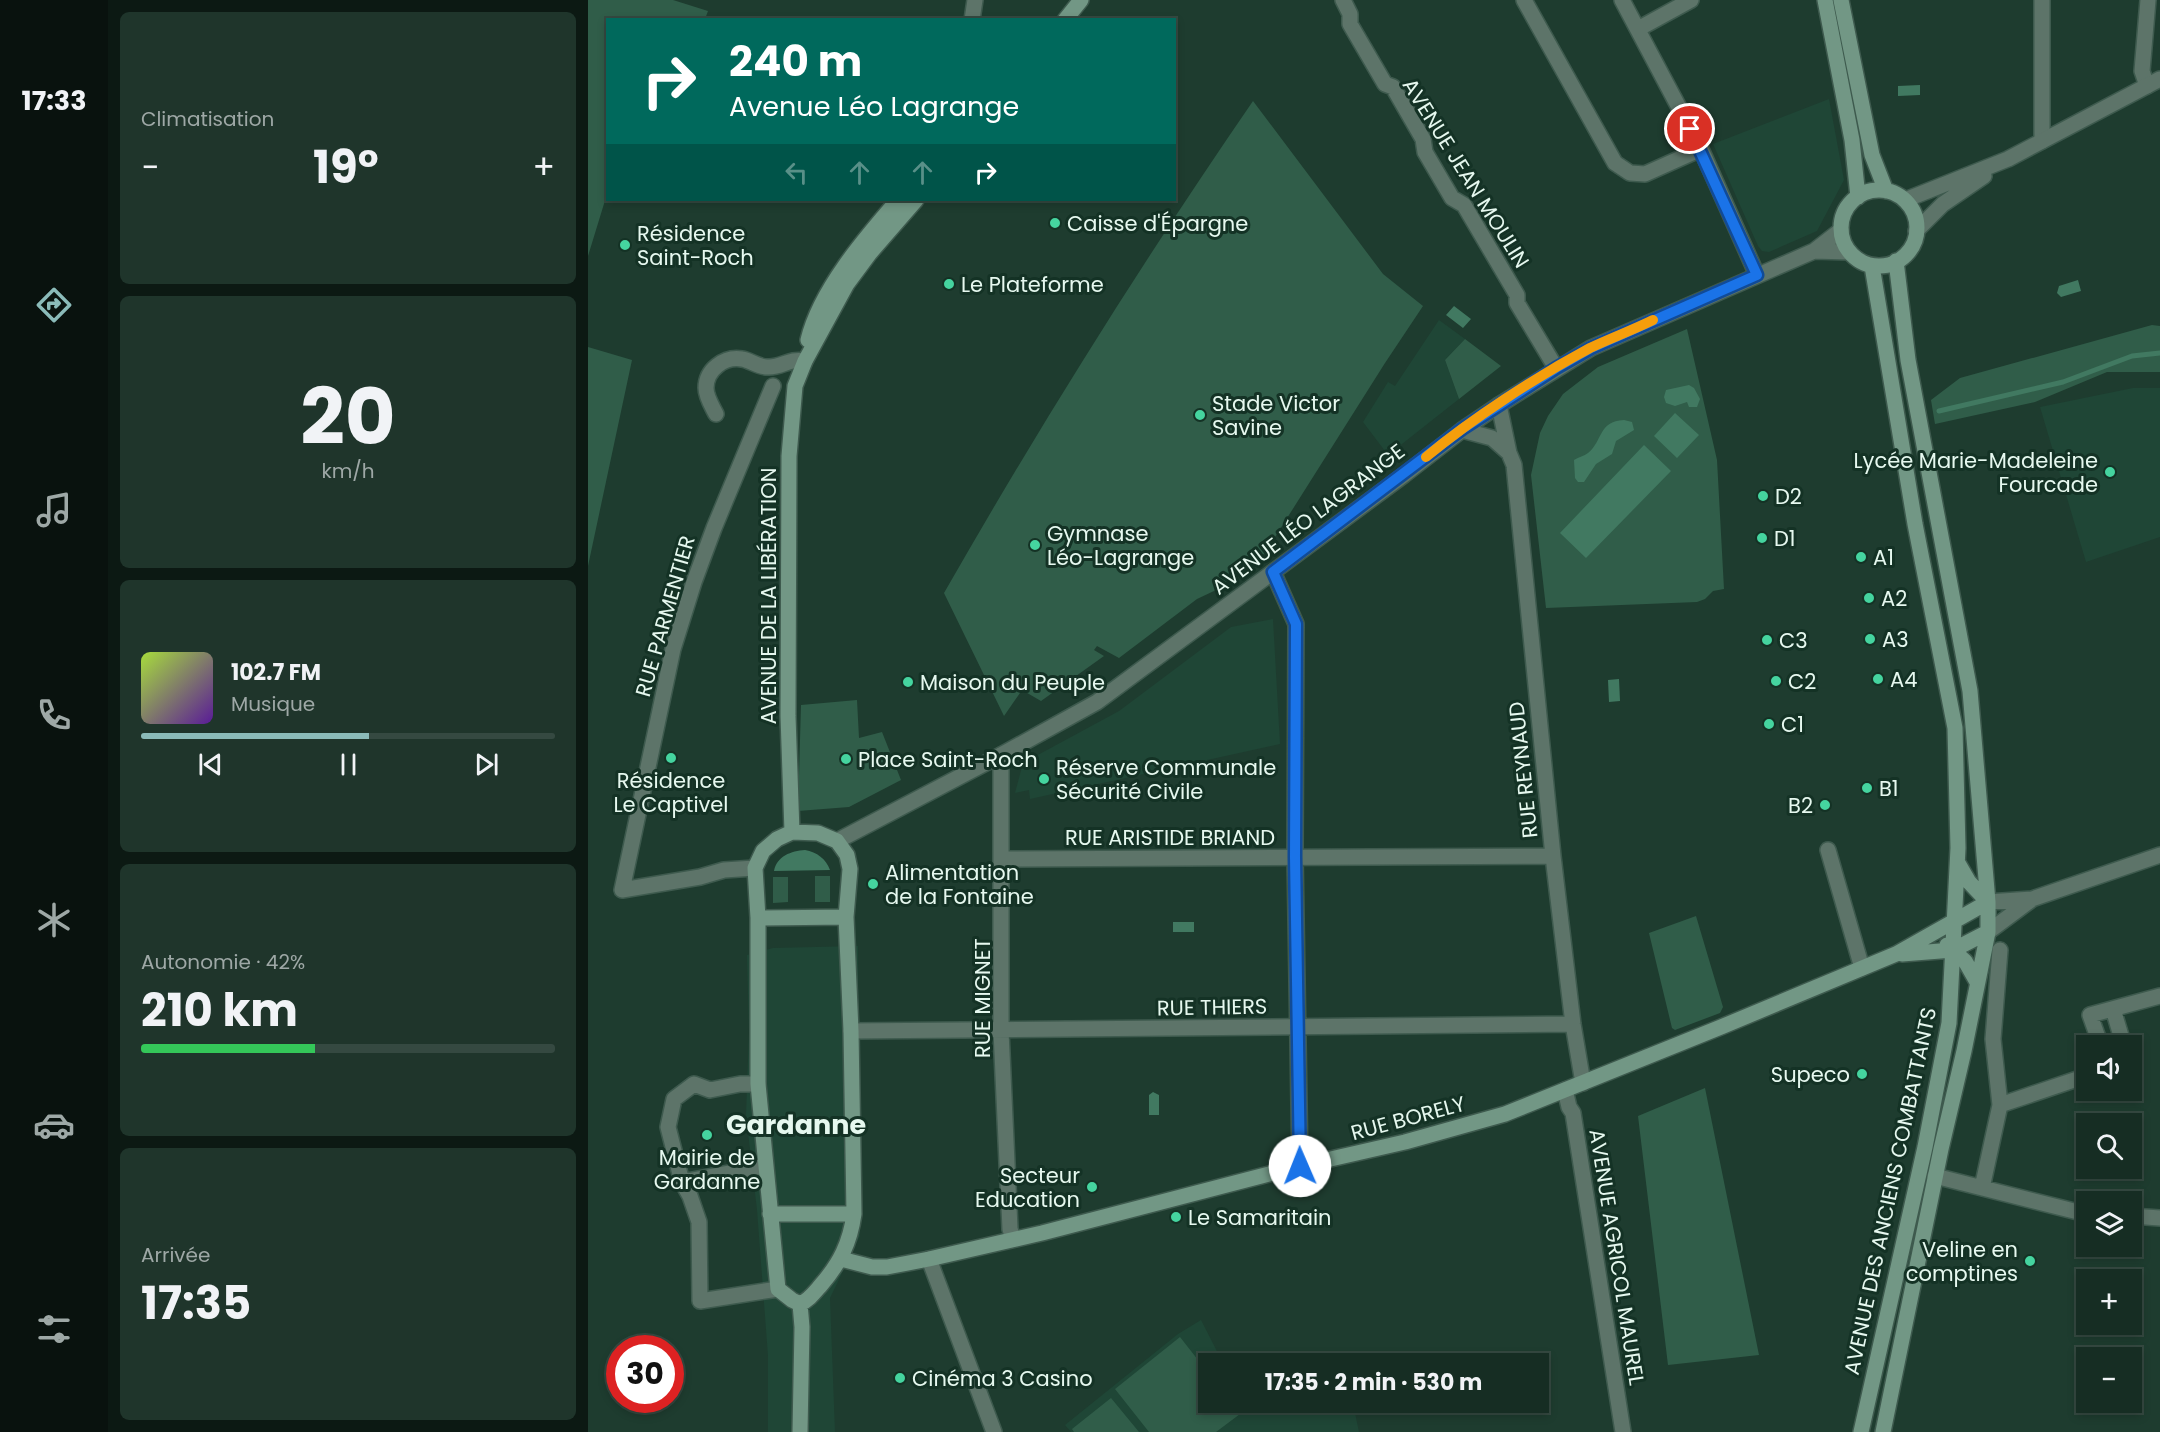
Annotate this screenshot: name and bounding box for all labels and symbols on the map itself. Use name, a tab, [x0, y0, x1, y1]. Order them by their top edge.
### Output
street label: AVENUE JEAN MOULIN	[1396, 73, 1536, 273]
pin	[1664, 103, 1715, 154]
place label: Caisse d'Épargne	[1067, 209, 1248, 238]
marker: Caisse d'Épargne	[1048, 216, 1062, 230]
place label: Résidence Saint-Roch	[637, 219, 754, 272]
marker: Résidence Saint-Roch	[618, 238, 632, 252]
place label: Le Plateforme	[961, 270, 1104, 299]
marker: Le Plateforme	[942, 277, 956, 291]
place label: Stade Victor Savine	[1212, 389, 1340, 442]
marker: Stade Victor Savine	[1193, 408, 1207, 422]
street label: AVENUE LÉO LAGRANGE	[1206, 437, 1410, 601]
place label: Lycée Marie-Madeleine Fourcade	[1854, 446, 2098, 499]
marker: Lycée Marie-Madeleine Fourcade	[2103, 465, 2117, 479]
street label: AVENUE DE LA LIBÉRATION	[754, 467, 783, 725]
place label: D2	[1775, 482, 1802, 511]
marker: D2	[1756, 489, 1770, 503]
place label: Gymnase Léo-Lagrange	[1047, 519, 1194, 572]
place label: D1	[1774, 524, 1796, 553]
marker: D1	[1755, 531, 1769, 545]
street label: RUE PARMENTIER	[628, 532, 702, 700]
marker: Gymnase Léo-Lagrange	[1028, 538, 1042, 552]
place label: A1	[1873, 543, 1894, 572]
marker: A1	[1854, 550, 1868, 564]
place label: A2	[1881, 584, 1907, 613]
marker: A2	[1862, 591, 1876, 605]
place label: A3	[1882, 625, 1909, 654]
place label: C3	[1779, 626, 1808, 655]
marker: A3	[1863, 632, 1877, 646]
marker: C3	[1760, 633, 1774, 647]
place label: A4	[1890, 665, 1917, 694]
place label: C2	[1788, 667, 1816, 696]
place label: Maison du Peuple	[920, 668, 1105, 697]
marker: A4	[1871, 672, 1885, 686]
marker: C2	[1769, 674, 1783, 688]
marker: Maison du Peuple	[901, 675, 915, 689]
street label: RUE REYNAUD	[1501, 700, 1545, 840]
place label: C1	[1781, 710, 1804, 739]
marker: C1	[1762, 717, 1776, 731]
place label: Place Saint-Roch	[858, 745, 1038, 774]
marker: Résidence Le Captivel	[664, 751, 678, 765]
marker: Place Saint-Roch	[839, 752, 853, 766]
place label: Réserve Communale Sécurité Civile	[1056, 753, 1276, 806]
place label: Résidence Le Captivel	[613, 766, 729, 819]
marker: Réserve Communale Sécurité Civile	[1037, 772, 1051, 786]
place label: B1	[1879, 774, 1899, 803]
marker: B1	[1860, 781, 1874, 795]
place label: B2	[1788, 791, 1813, 820]
marker: B2	[1818, 798, 1832, 812]
street label: RUE ARISTIDE BRIAND	[1065, 823, 1275, 852]
place label: Alimentation de la Fontaine	[885, 858, 1034, 911]
marker: Alimentation de la Fontaine	[866, 877, 880, 891]
street label: RUE MIGNET	[968, 938, 997, 1058]
street label: RUE THIERS	[1157, 992, 1267, 1022]
street label: AVENUE DES ANCIENS COMBATTANTS	[1837, 1005, 1943, 1377]
place label: Supeco	[1771, 1060, 1850, 1089]
marker: Supeco	[1855, 1067, 1869, 1081]
street label: RUE BORELY	[1347, 1089, 1469, 1147]
district label: Gardanne	[726, 1106, 866, 1143]
street label: AVENUE AGRICOL MAUREL	[1582, 1127, 1652, 1387]
marker: Mairie de Gardanne	[700, 1128, 714, 1142]
position arrow	[1268, 1134, 1332, 1198]
place label: Mairie de Gardanne	[654, 1143, 760, 1196]
place label: Secteur Education	[975, 1161, 1080, 1214]
marker: Secteur Education	[1085, 1180, 1099, 1194]
place label: Le Samaritain	[1188, 1203, 1332, 1232]
marker: Le Samaritain	[1169, 1210, 1183, 1224]
place label: Veline en comptines	[1906, 1235, 2018, 1288]
marker: Veline en comptines	[2023, 1254, 2037, 1268]
speed limit sign: 30	[606, 1335, 684, 1413]
place label: Cinéma 3 Casino	[912, 1364, 1093, 1393]
marker: Cinéma 3 Casino	[893, 1371, 907, 1385]

